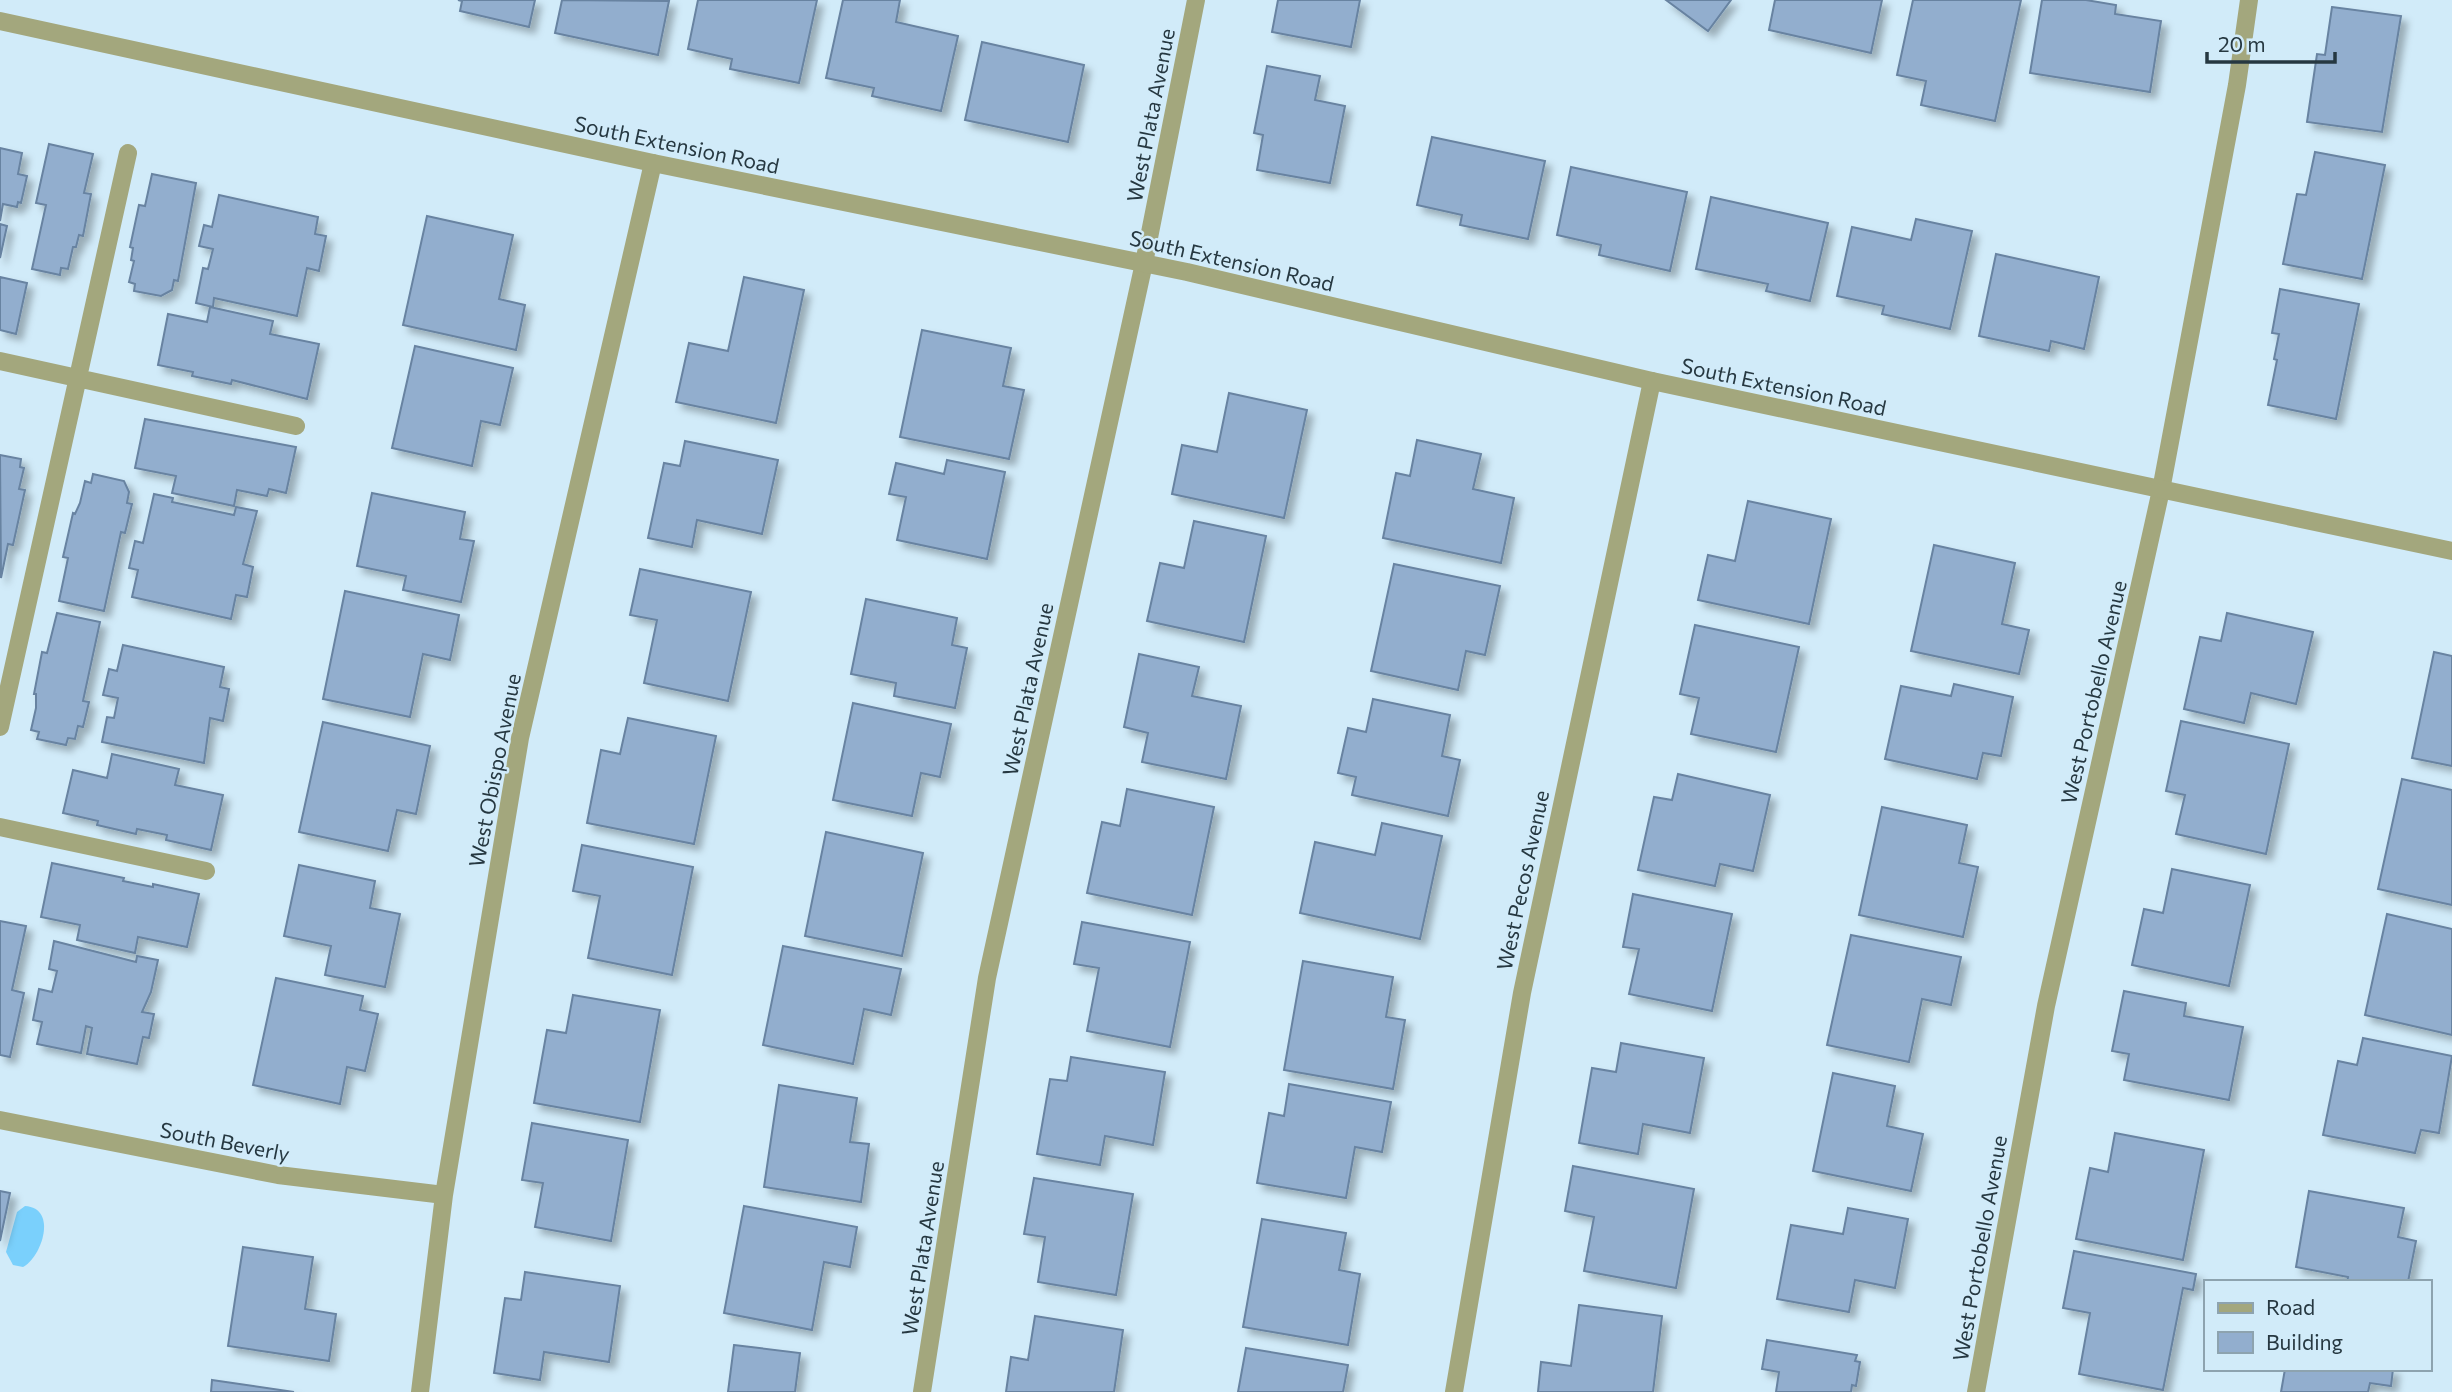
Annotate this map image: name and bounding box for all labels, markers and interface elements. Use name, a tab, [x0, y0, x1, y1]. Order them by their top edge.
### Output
scale bar	[2207, 21, 2335, 65]
street label: West Plata Avenue	[1121, 26, 1179, 204]
text: 20 m	[2218, 31, 2266, 56]
street label: South Extension Road	[572, 110, 782, 178]
street label: South Extension Road	[1127, 224, 1337, 296]
street label: South Extension Road	[1679, 352, 1889, 420]
street label: West Portobello Avenue	[2055, 578, 2131, 806]
street label: West Plata Avenue	[996, 600, 1058, 778]
street label: West Obispo Avenue	[463, 671, 525, 869]
street label: West Pecos Avenue	[1491, 788, 1553, 972]
street label: South Beverly	[158, 1116, 292, 1166]
street label: West Portobello Avenue	[1947, 1133, 2011, 1363]
street label: West Plata Avenue	[896, 1159, 948, 1337]
legend	[2204, 1280, 2431, 1371]
text: Road	[2266, 1294, 2315, 1319]
text: Building	[2266, 1329, 2343, 1354]

